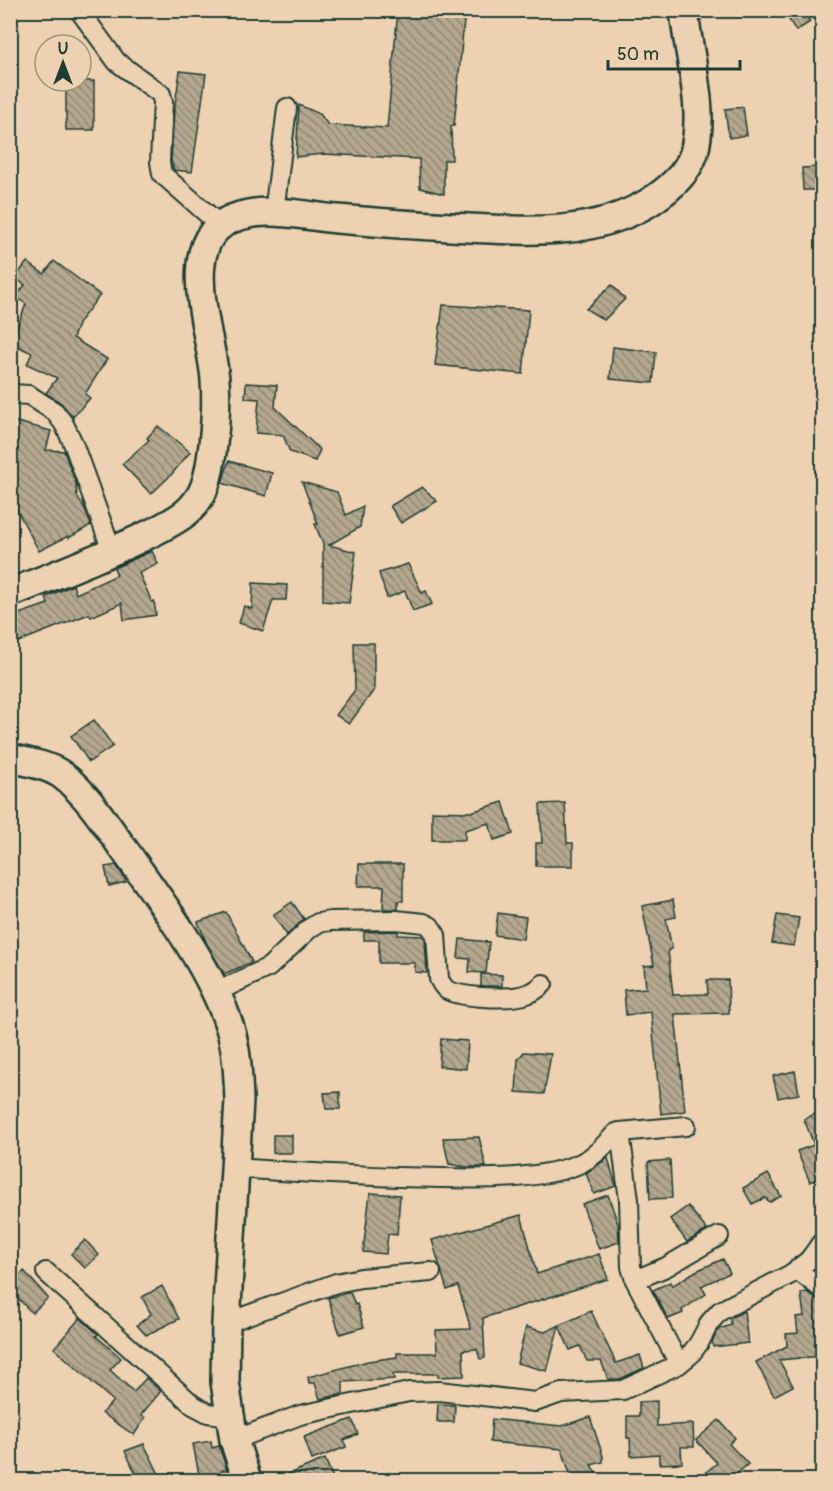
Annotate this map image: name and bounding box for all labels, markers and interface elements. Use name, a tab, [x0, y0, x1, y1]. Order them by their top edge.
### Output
north arrow	[33, 33, 93, 93]
scale bar	[608, 33, 740, 71]
text: U	[58, 39, 69, 59]
text: 50 m	[617, 43, 659, 66]

